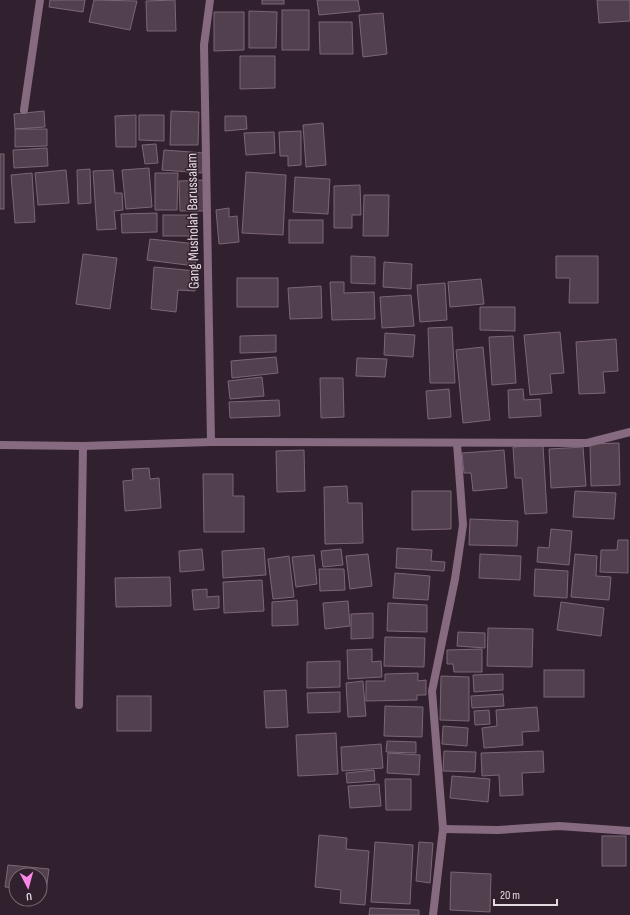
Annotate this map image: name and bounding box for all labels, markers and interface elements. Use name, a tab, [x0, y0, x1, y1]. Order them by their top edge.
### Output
street label: Gang Musholah Barussalam	[182, 153, 204, 289]
north arrow	[8, 867, 48, 907]
scale bar	[494, 881, 557, 907]
text: 20 m	[500, 888, 520, 903]
text: U	[25, 890, 33, 903]

